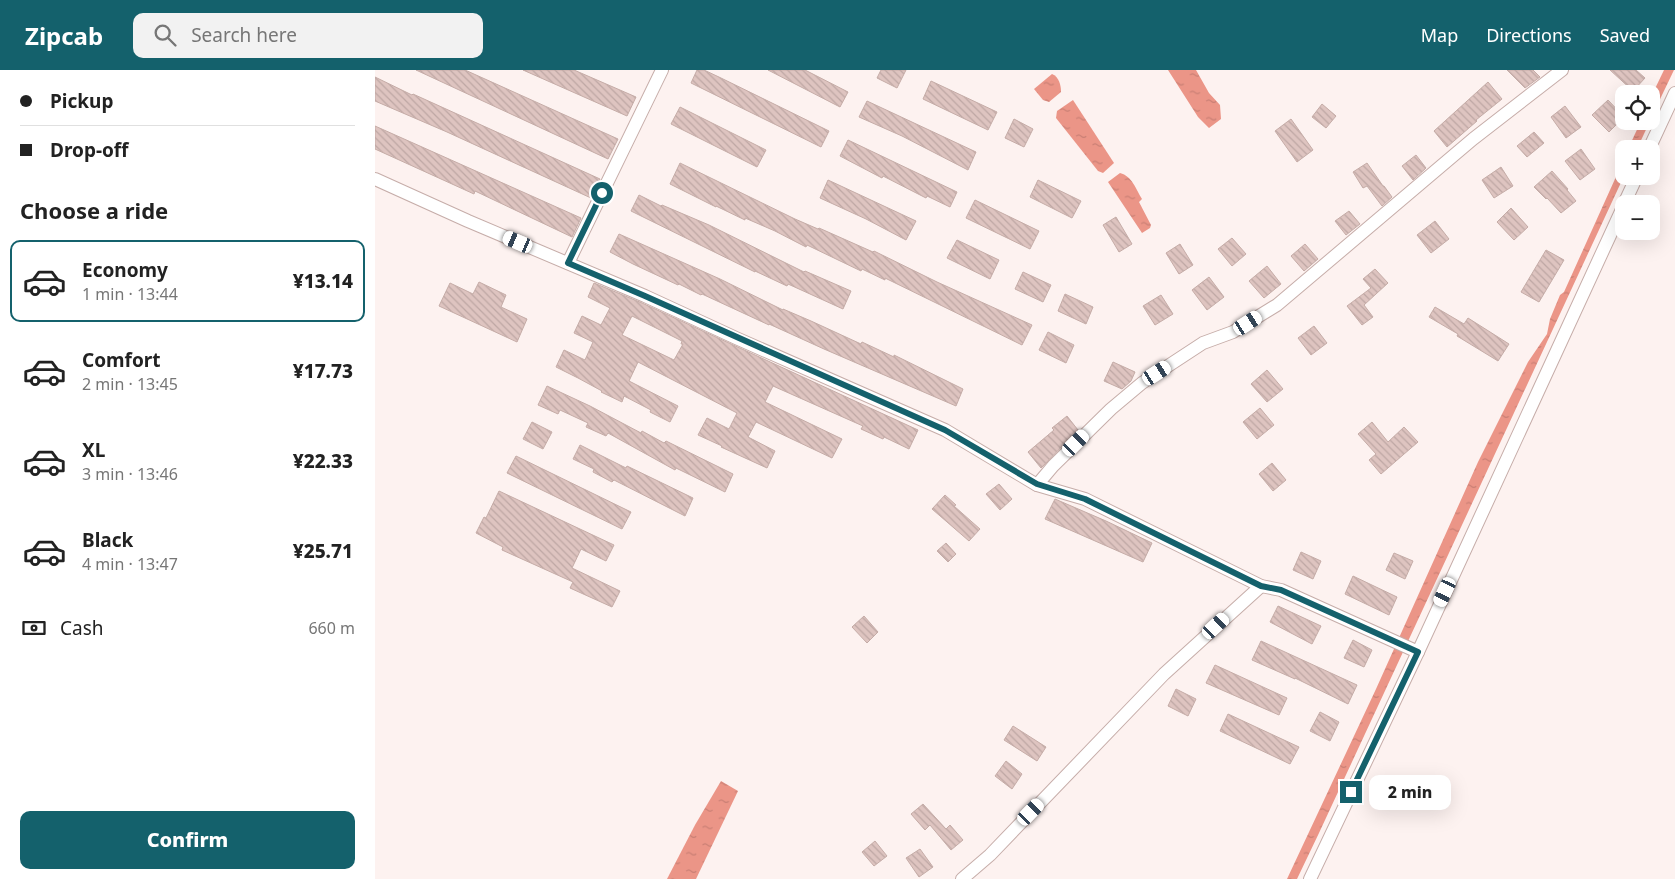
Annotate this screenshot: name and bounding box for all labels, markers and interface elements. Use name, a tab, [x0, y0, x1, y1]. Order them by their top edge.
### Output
search box	[133, 13, 483, 58]
text: Zipcab	[25, 19, 103, 52]
icon: search	[151, 21, 179, 49]
text: Search here	[191, 22, 297, 48]
text: Map	[1421, 23, 1458, 47]
text: Directions	[1486, 23, 1572, 47]
text: Saved	[1600, 23, 1650, 47]
map controls	[1615, 85, 1660, 240]
button: locate	[1615, 85, 1660, 130]
text: Pickup	[50, 88, 113, 114]
text: Drop-off	[50, 137, 129, 163]
button: +	[1615, 140, 1660, 185]
route start	[591, 182, 613, 204]
text: Choose a ride	[20, 195, 168, 225]
button: −	[1615, 195, 1660, 240]
car	[501, 229, 534, 255]
text: Economy	[82, 257, 168, 283]
icon: car	[22, 259, 67, 304]
text: ¥13.14	[293, 268, 353, 294]
text: 1 min · 13:44	[82, 283, 178, 305]
car	[1231, 309, 1264, 337]
text: Comfort	[82, 347, 161, 373]
icon: car	[22, 349, 67, 394]
text: ¥17.73	[293, 358, 353, 384]
car	[1140, 359, 1173, 387]
text: 2 min · 13:45	[82, 373, 178, 395]
car	[1060, 427, 1091, 459]
text: XL	[82, 437, 105, 463]
icon: car	[22, 439, 67, 484]
text: ¥22.33	[293, 448, 353, 474]
text: 3 min · 13:46	[82, 463, 178, 485]
text: Black	[82, 527, 133, 553]
icon: car	[22, 529, 67, 574]
text: ¥25.71	[293, 538, 353, 564]
text: 4 min · 13:47	[82, 553, 178, 575]
car	[1431, 575, 1458, 609]
car	[1199, 610, 1232, 642]
icon: cash	[20, 614, 48, 642]
text: Cash	[60, 615, 104, 641]
text: 660 m	[308, 617, 355, 639]
callout: 2 min	[1369, 774, 1451, 810]
route end	[1340, 781, 1362, 803]
text: 2 min	[1388, 781, 1432, 803]
car	[1015, 796, 1046, 828]
button: Confirm	[20, 811, 355, 869]

